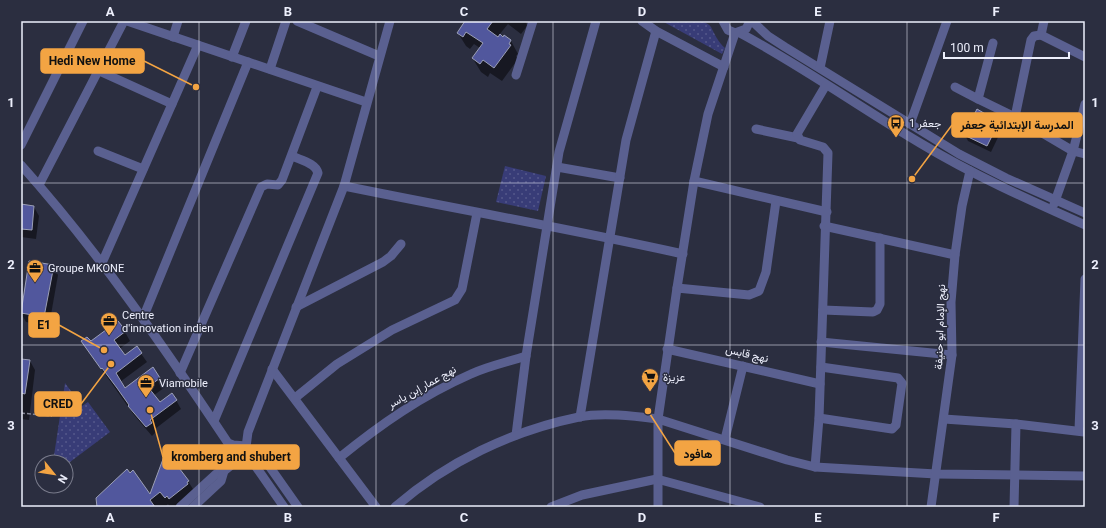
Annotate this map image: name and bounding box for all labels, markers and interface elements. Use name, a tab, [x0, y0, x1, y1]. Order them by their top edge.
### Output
text: A	[106, 4, 115, 19]
text: B	[284, 4, 292, 19]
text: C	[460, 4, 469, 19]
text: D	[638, 4, 646, 19]
text: E	[814, 4, 822, 19]
text: F	[992, 4, 1000, 19]
scale bar	[944, 34, 1069, 60]
text: 100 m	[950, 41, 984, 55]
callout: Hedi New Home	[41, 49, 144, 73]
text: Hedi New Home	[49, 54, 136, 68]
text: 1	[7, 95, 15, 110]
text: 1	[1091, 95, 1099, 110]
bus stop icon: جعفر 1	[886, 113, 906, 138]
callout: المدرسة الإبتدائية جعفر	[952, 113, 1082, 137]
place label: جعفر 1	[909, 117, 941, 130]
text: المدرسة الإبتدائية جعفر	[959, 118, 1074, 133]
text: 2	[7, 257, 15, 272]
text: 2	[1091, 257, 1099, 272]
office icon: Groupe MKONE	[25, 258, 45, 283]
place label: Groupe MKONE	[48, 262, 124, 275]
street label: نهج الإمام ابو حنيفة	[932, 284, 949, 370]
place label: Centre d'innovation indien	[122, 309, 213, 335]
office icon: Centre d'innovation indien	[99, 311, 119, 336]
callout: E1	[29, 313, 59, 337]
text: E1	[37, 318, 51, 332]
street label: نهج قابس	[724, 343, 770, 366]
street label: نهج عمار إبن ياسر	[385, 363, 459, 412]
supermarket icon: عزيزة	[640, 367, 660, 392]
place label: عزيزة	[663, 371, 686, 384]
office icon: Viamobile	[136, 373, 156, 398]
place label: Viamobile	[159, 377, 208, 390]
callout: CRED	[35, 392, 81, 416]
text: CRED	[43, 397, 73, 411]
text: 3	[7, 418, 15, 433]
text: 3	[1091, 418, 1099, 433]
callout: هافود	[675, 441, 720, 465]
callout: kromberg and shubert	[163, 445, 299, 469]
text: هافود	[684, 447, 712, 462]
text: kromberg and shubert	[171, 450, 291, 464]
north arrow	[34, 454, 74, 494]
text: N	[55, 472, 70, 486]
text: A	[106, 510, 115, 525]
text: B	[284, 510, 292, 525]
text: C	[460, 510, 469, 525]
text: D	[638, 510, 646, 525]
text: E	[814, 510, 822, 525]
text: F	[992, 510, 1000, 525]

